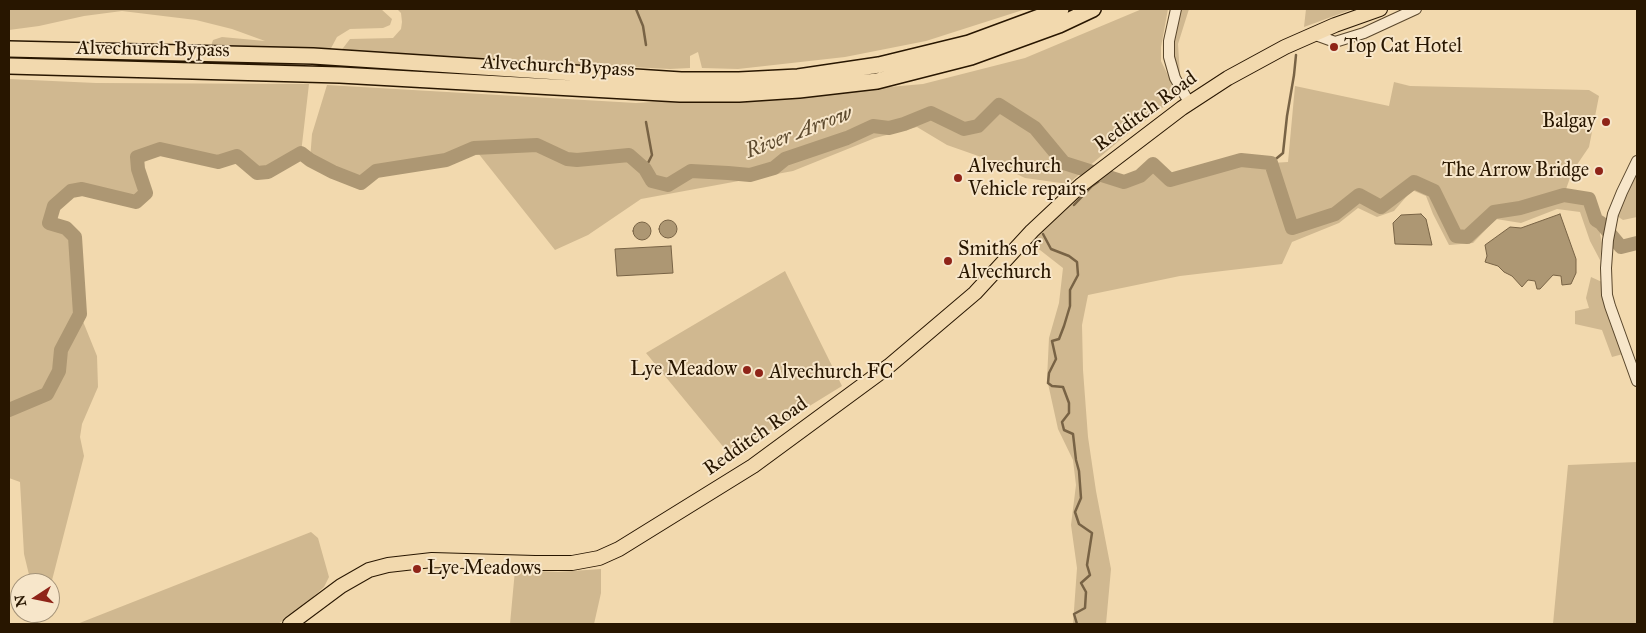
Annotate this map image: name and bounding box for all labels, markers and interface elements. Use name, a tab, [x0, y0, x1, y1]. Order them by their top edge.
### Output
place label: Top Cat Hotel	[1344, 35, 1462, 59]
street label: Alvechurch Bypass	[76, 37, 230, 63]
marker: Top Cat Hotel	[1328, 41, 1340, 53]
street label: Alvechurch Bypass	[481, 51, 635, 83]
street label: Redditch Road	[1090, 67, 1202, 157]
water label: River Arrow	[742, 101, 856, 165]
place label: Balgay	[1542, 110, 1596, 134]
marker: Balgay	[1600, 116, 1612, 128]
place label: Alvechurch Vehicle repairs	[968, 155, 1086, 202]
place label: The Arrow Bridge	[1442, 159, 1589, 183]
marker: The Arrow Bridge	[1593, 165, 1605, 177]
marker: Alvechurch Vehicle repairs	[952, 172, 964, 184]
place label: Smiths of Alvechurch	[958, 238, 1051, 285]
marker: Smiths of Alvechurch	[942, 255, 954, 267]
place label: Lye Meadow	[630, 358, 737, 382]
place label: Alvechurch FC	[769, 361, 893, 385]
marker: Lye Meadow	[741, 364, 753, 376]
marker: Alvechurch FC	[753, 367, 765, 379]
street label: Redditch Road	[699, 392, 813, 482]
place label: Lye Meadows	[427, 557, 541, 581]
marker: Lye Meadows	[411, 563, 423, 575]
north arrow	[10, 573, 60, 623]
text: N	[11, 593, 30, 608]

